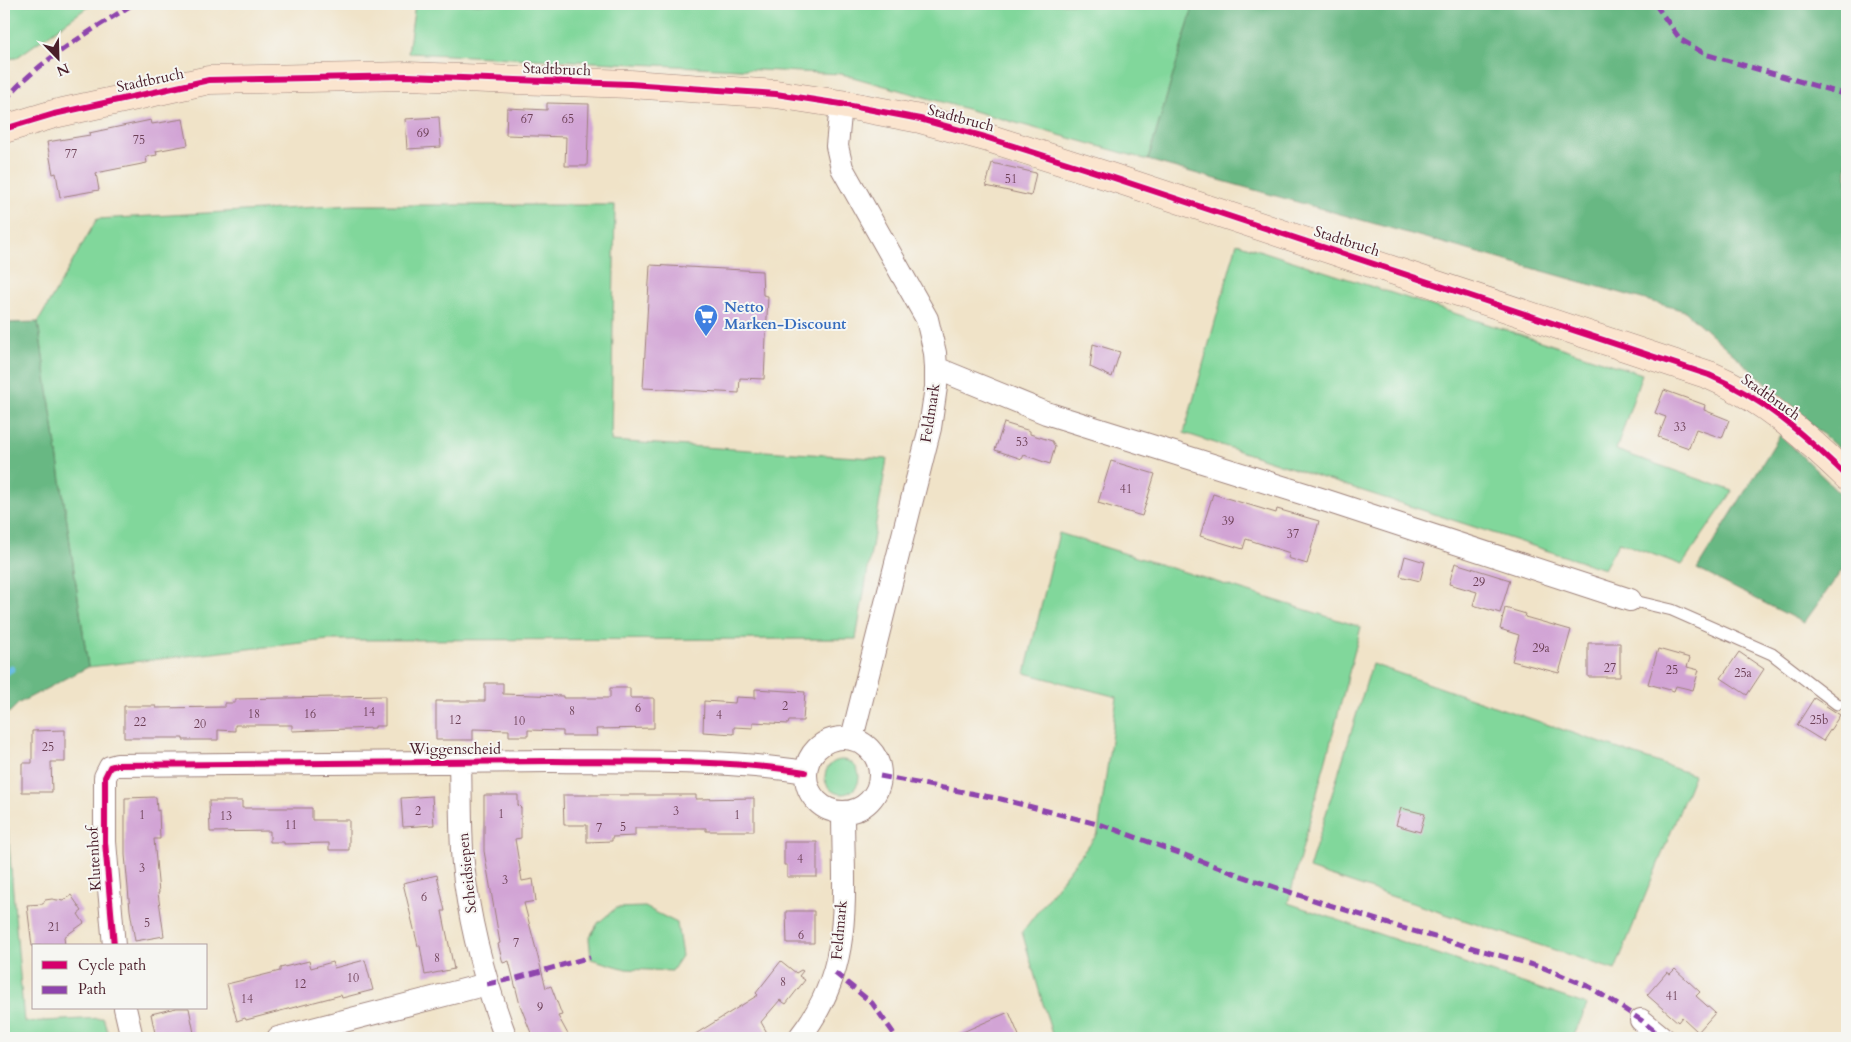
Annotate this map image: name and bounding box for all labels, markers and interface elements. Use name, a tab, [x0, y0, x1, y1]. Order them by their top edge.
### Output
north arrow	[32, 32, 82, 82]
text: N	[54, 58, 72, 81]
street label: Stadtbruch	[523, 58, 592, 80]
street label: Stadtbruch	[115, 63, 186, 97]
street label: Stadtbruch	[925, 100, 997, 137]
house number: 67	[521, 111, 533, 127]
house number: 65	[562, 111, 574, 127]
house number: 69	[417, 125, 429, 141]
house number: 75	[133, 132, 145, 148]
house number: 77	[65, 146, 77, 162]
house number: 51	[1005, 171, 1017, 187]
street label: Stadtbruch	[1311, 221, 1383, 261]
place label: Netto Marken-Discount	[724, 297, 847, 334]
supermarket icon: Netto Marken-Discount	[693, 303, 719, 337]
street label: Stadtbruch	[1737, 369, 1805, 425]
street label: Feldmark	[915, 382, 945, 444]
house number: 33	[1674, 419, 1686, 435]
house number: 53	[1016, 434, 1028, 450]
house number: 41	[1120, 481, 1132, 497]
house number: 39	[1222, 513, 1234, 529]
house number: 37	[1287, 526, 1299, 542]
house number: 29	[1473, 574, 1485, 590]
house number: 29a	[1532, 640, 1551, 656]
house number: 27	[1604, 660, 1616, 676]
house number: 25	[1666, 662, 1678, 678]
house number: 25a	[1734, 665, 1753, 681]
house number: 2	[782, 698, 788, 714]
house number: 6	[635, 700, 641, 716]
house number: 8	[569, 703, 575, 719]
house number: 14	[363, 704, 375, 720]
house number: 18	[248, 706, 260, 722]
house number: 16	[304, 706, 316, 722]
house number: 4	[716, 707, 722, 723]
house number: 12	[449, 712, 461, 728]
house number: 25b	[1810, 712, 1828, 728]
house number: 10	[513, 713, 525, 729]
house number: 22	[134, 714, 146, 730]
house number: 20	[194, 716, 206, 732]
house number: 25	[42, 739, 54, 755]
street label: Wiggenscheid	[408, 739, 501, 759]
house number: 2	[415, 803, 421, 819]
house number: 3	[673, 803, 679, 819]
house number: 1	[498, 806, 504, 822]
house number: 1	[139, 807, 145, 823]
house number: 1	[734, 807, 740, 823]
house number: 13	[220, 808, 232, 824]
house number: 11	[285, 817, 297, 833]
house number: 5	[620, 819, 626, 835]
house number: 7	[596, 820, 602, 836]
street label: Klutenhof	[82, 824, 106, 892]
street label: Scheidsiepen	[453, 831, 481, 914]
house number: 4	[797, 851, 803, 867]
house number: 3	[139, 860, 145, 876]
house number: 3	[502, 872, 508, 888]
house number: 6	[421, 889, 427, 905]
street label: Feldmark	[826, 899, 852, 961]
house number: 5	[144, 915, 150, 931]
house number: 21	[48, 919, 60, 935]
house number: 6	[798, 927, 804, 943]
house number: 7	[513, 935, 519, 951]
legend	[32, 944, 208, 1010]
house number: 8	[434, 950, 440, 966]
text: Cycle path	[78, 955, 147, 975]
house number: 10	[347, 970, 359, 986]
house number: 8	[780, 974, 786, 990]
house number: 12	[294, 976, 306, 992]
text: Path	[78, 979, 107, 999]
house number: 41	[1666, 988, 1678, 1004]
house number: 14	[241, 991, 253, 1007]
house number: 9	[537, 999, 543, 1015]

